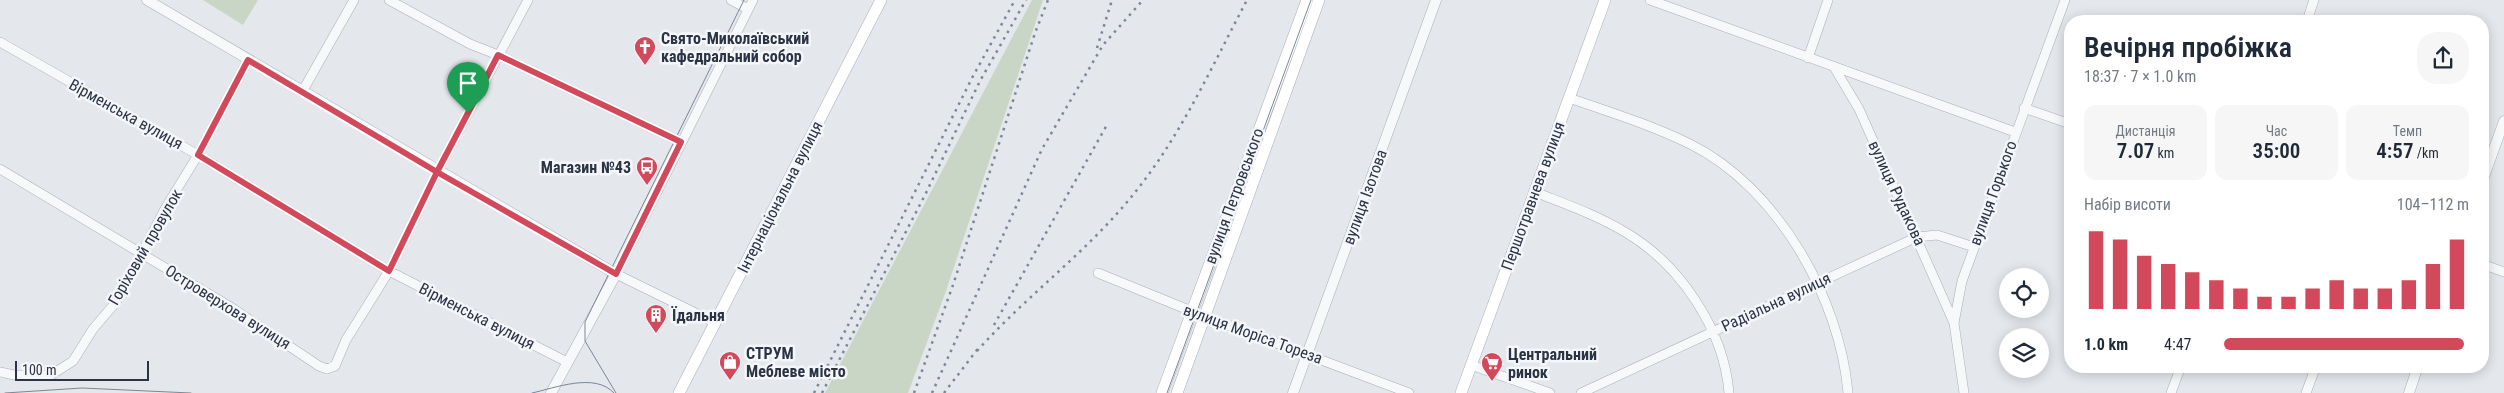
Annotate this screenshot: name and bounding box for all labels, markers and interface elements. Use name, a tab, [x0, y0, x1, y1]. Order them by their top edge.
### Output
place label: Свято-Миколаївський кафедральний собор	[661, 29, 809, 66]
text: Вечірня пробіжка	[2084, 31, 2292, 64]
button: share	[2417, 32, 2469, 84]
church icon: Свято-Миколаївський кафедральний собор	[633, 35, 657, 66]
pin	[447, 62, 489, 113]
text: 18:37 · 7 × 1.0 km	[2084, 67, 2196, 86]
icon: arrive	[454, 69, 482, 97]
street label: Вірменська вулиця	[66, 75, 186, 153]
street label: Інтернаціональна вулиця	[734, 118, 826, 276]
street label: Першотравнева вулиця	[1497, 119, 1569, 273]
text: Дистанція	[2116, 123, 2175, 139]
text: Час	[2266, 123, 2287, 139]
text: Темп	[2393, 123, 2422, 139]
street label: вулиця Петровського	[1201, 126, 1267, 266]
street label: вулиця Рудакова	[1864, 138, 1930, 248]
street label: вулиця Горького	[1965, 138, 2021, 248]
text: 7.07	[2117, 139, 2154, 163]
text: 35:00	[2253, 139, 2300, 163]
text: 4:57	[2376, 139, 2413, 163]
text: km	[2154, 145, 2174, 161]
text: /km	[2413, 145, 2439, 161]
street label: вулиця Ізотова	[1339, 147, 1391, 247]
bus stop icon: Магазин №43	[635, 155, 659, 186]
place label: Магазин №43	[541, 158, 631, 177]
street label: Горіховий провулок	[104, 185, 186, 309]
text: Набір висоти	[2084, 195, 2171, 214]
text: 104–112 m	[2397, 195, 2469, 214]
street label: Островерхова вулиця	[162, 261, 294, 353]
street label: Радіальна вулиця	[1718, 268, 1834, 336]
map controls	[1999, 268, 2049, 378]
button: locate	[1999, 268, 2049, 318]
street label: Вірменська вулиця	[416, 279, 538, 353]
street label: вулиця Моріса Тореза	[1181, 300, 1325, 368]
building icon: Їдальня	[644, 303, 668, 334]
place label: Їдальня	[671, 306, 725, 325]
button: layers	[1999, 328, 2049, 378]
text: 1.0 km	[2084, 335, 2128, 354]
text: 4:47	[2164, 335, 2191, 354]
place label: СТРУМ Меблеве місто	[746, 344, 846, 381]
place label: Центральний ринок	[1508, 345, 1597, 382]
shop icon: СТРУМ Меблеве місто	[718, 350, 742, 381]
supermarket icon: Центральний ринок	[1480, 351, 1504, 382]
scale bar	[15, 358, 149, 381]
text: 100 m	[22, 362, 57, 378]

